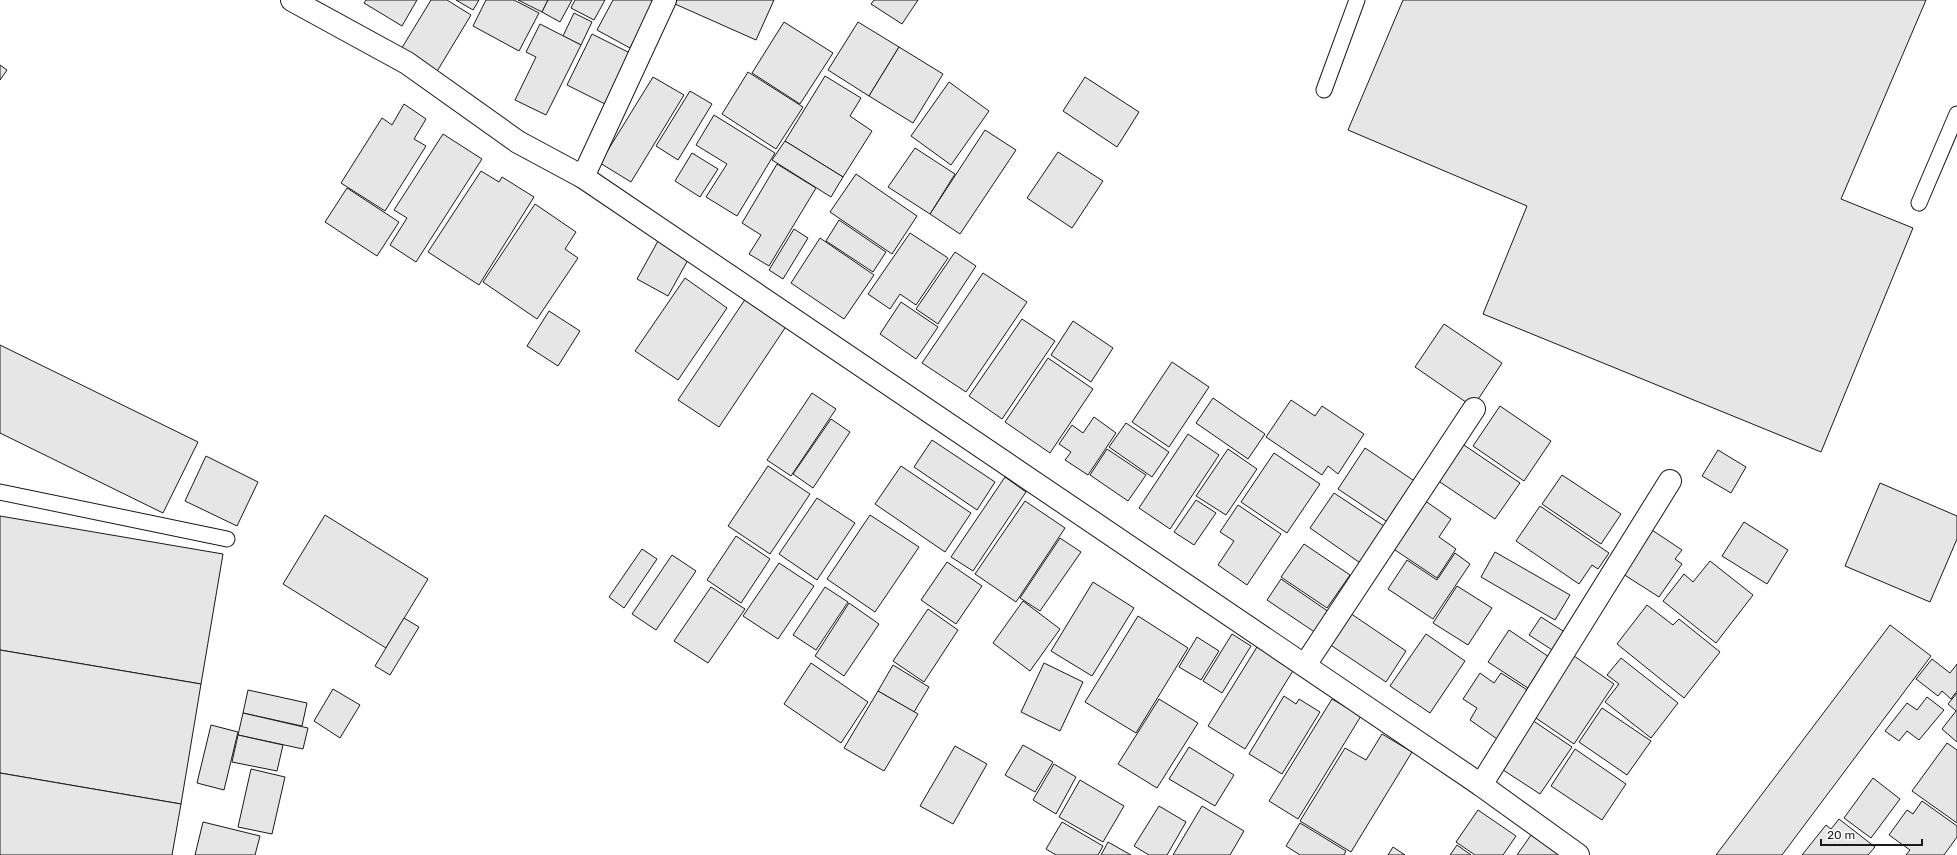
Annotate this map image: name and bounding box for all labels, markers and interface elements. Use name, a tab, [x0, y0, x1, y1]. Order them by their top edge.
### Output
scale bar	[1821, 821, 1922, 847]
text: 20 m	[1827, 828, 1855, 842]

